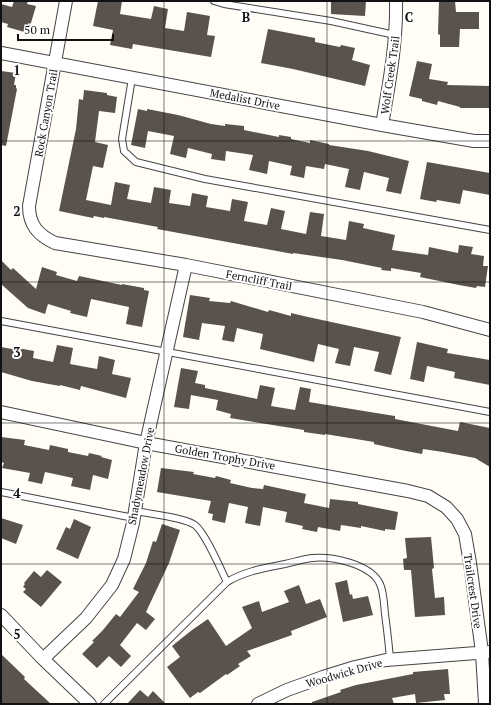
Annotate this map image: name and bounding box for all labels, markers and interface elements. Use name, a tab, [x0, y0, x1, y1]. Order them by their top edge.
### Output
text: B	[242, 8, 250, 26]
text: C	[405, 8, 413, 26]
scale bar	[18, 16, 113, 42]
text: 50 m	[24, 22, 51, 37]
street label: Wolf Creek Trail	[378, 35, 402, 115]
text: 1	[13, 61, 21, 79]
street label: Rock Canyon Trail	[31, 68, 61, 158]
street label: Medalist Drive	[209, 85, 282, 113]
text: 2	[13, 202, 21, 220]
street label: Ferncliff Trail	[225, 267, 293, 293]
text: 3	[13, 343, 21, 361]
street label: Shadymeadow Drive	[125, 426, 157, 526]
street label: Golden Trophy Drive	[174, 441, 277, 473]
text: 4	[13, 484, 21, 502]
street label: Trailcrest Drive	[461, 553, 485, 630]
text: 5	[13, 625, 21, 643]
street label: Woodwick Drive	[304, 655, 384, 691]

